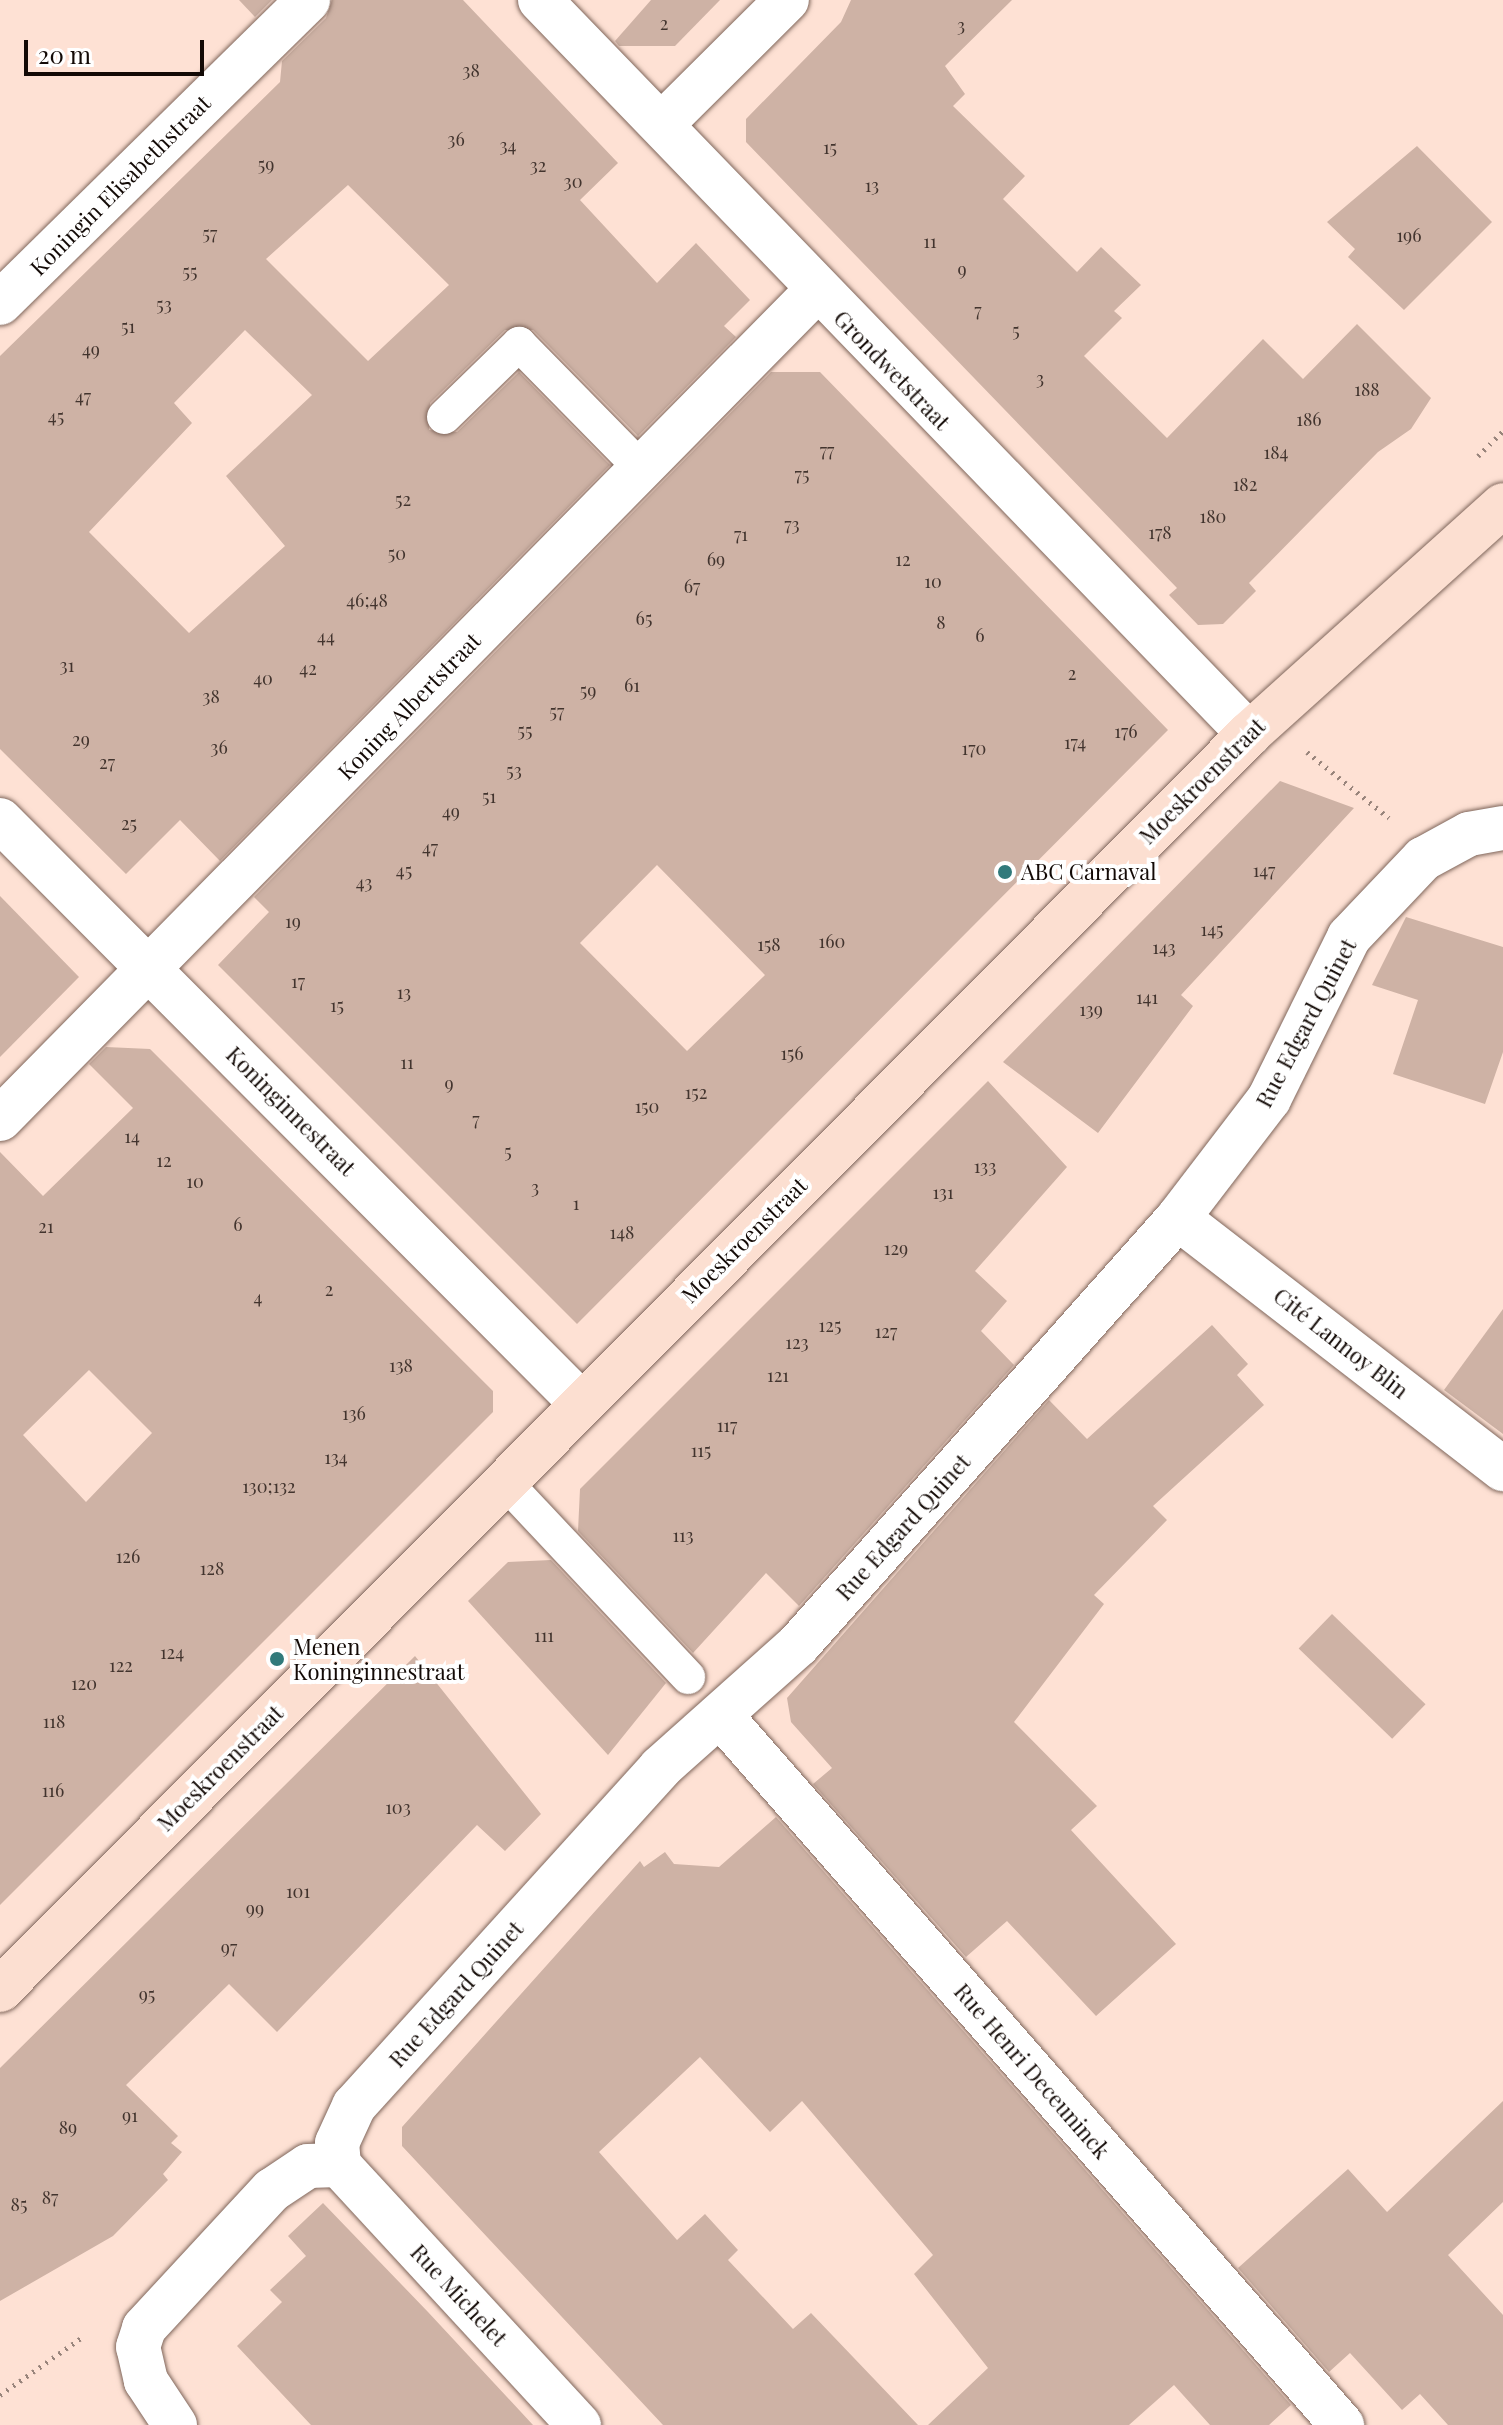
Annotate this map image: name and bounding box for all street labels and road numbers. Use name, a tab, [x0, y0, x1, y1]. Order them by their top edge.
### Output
street label: Koningin Elisabethstraat	[24, 89, 216, 281]
street label: Grondwetstraat	[828, 305, 956, 435]
street label: Koning Albertstraat	[332, 627, 486, 785]
street label: Moeskroenstraat	[1134, 713, 1270, 849]
street label: Rue Edgard Quinet	[1250, 934, 1362, 1112]
street label: Koninginnestraat	[221, 1041, 361, 1181]
street label: Moeskroenstraat	[676, 1172, 812, 1308]
street label: Cité Lannoy Blin	[1268, 1282, 1414, 1404]
street label: Rue Edgard Quinet	[831, 1449, 975, 1605]
street label: Moeskroenstraat	[152, 1700, 288, 1836]
street label: Rue Edgard Quinet	[384, 1916, 528, 2072]
street label: Rue Henri Deceuninck	[949, 1978, 1115, 2164]
street label: Rue Michelet	[405, 2239, 513, 2351]

